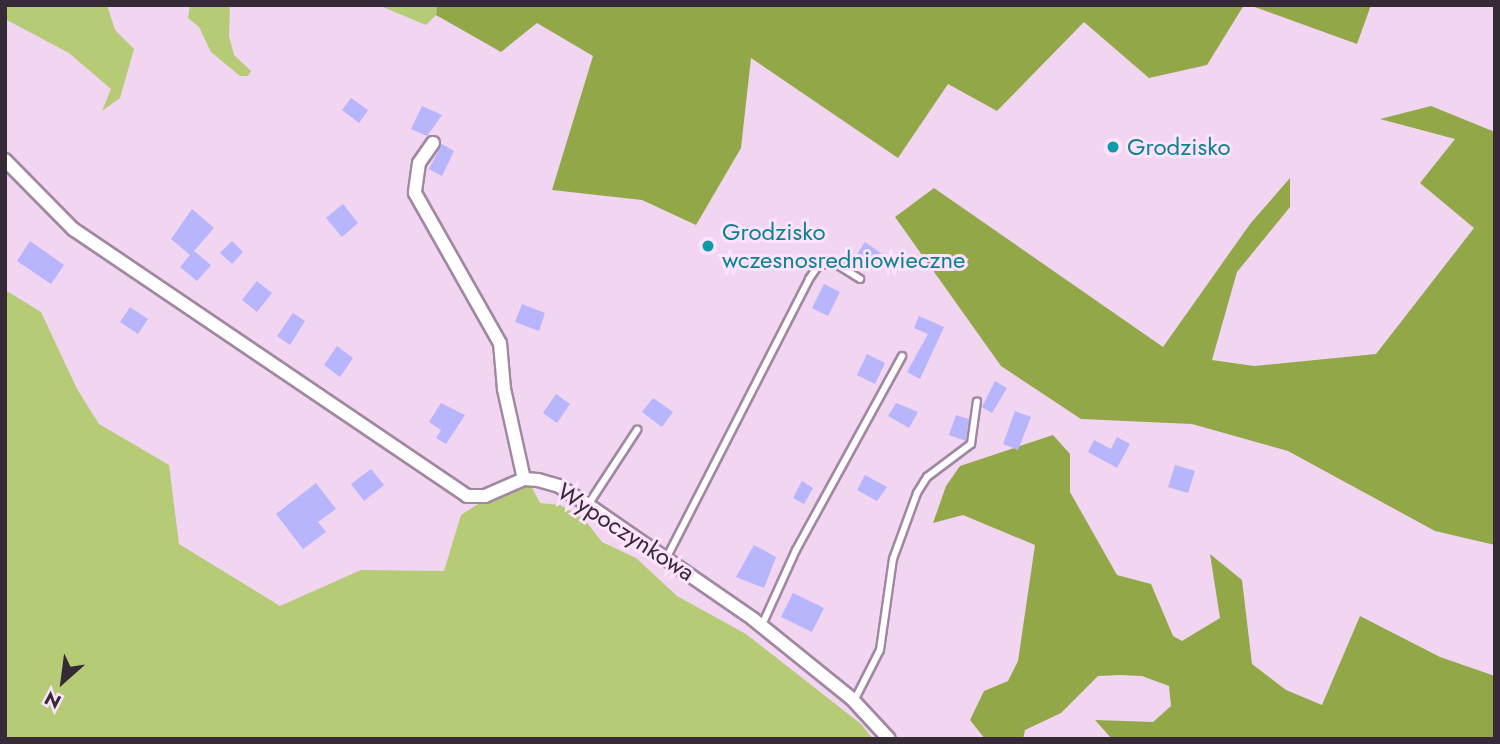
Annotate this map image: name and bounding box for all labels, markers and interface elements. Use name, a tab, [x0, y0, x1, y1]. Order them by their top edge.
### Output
place label: Grodzisko	[1127, 133, 1231, 161]
marker: Grodzisko	[1105, 139, 1121, 155]
place label: Grodzisko wczesnosredniowieczne	[722, 218, 965, 274]
marker: Grodzisko wczesnosredniowieczne	[700, 238, 716, 254]
street label: Wypoczynkowa	[552, 477, 700, 587]
north arrow	[28, 646, 98, 716]
text: N	[40, 685, 66, 715]

